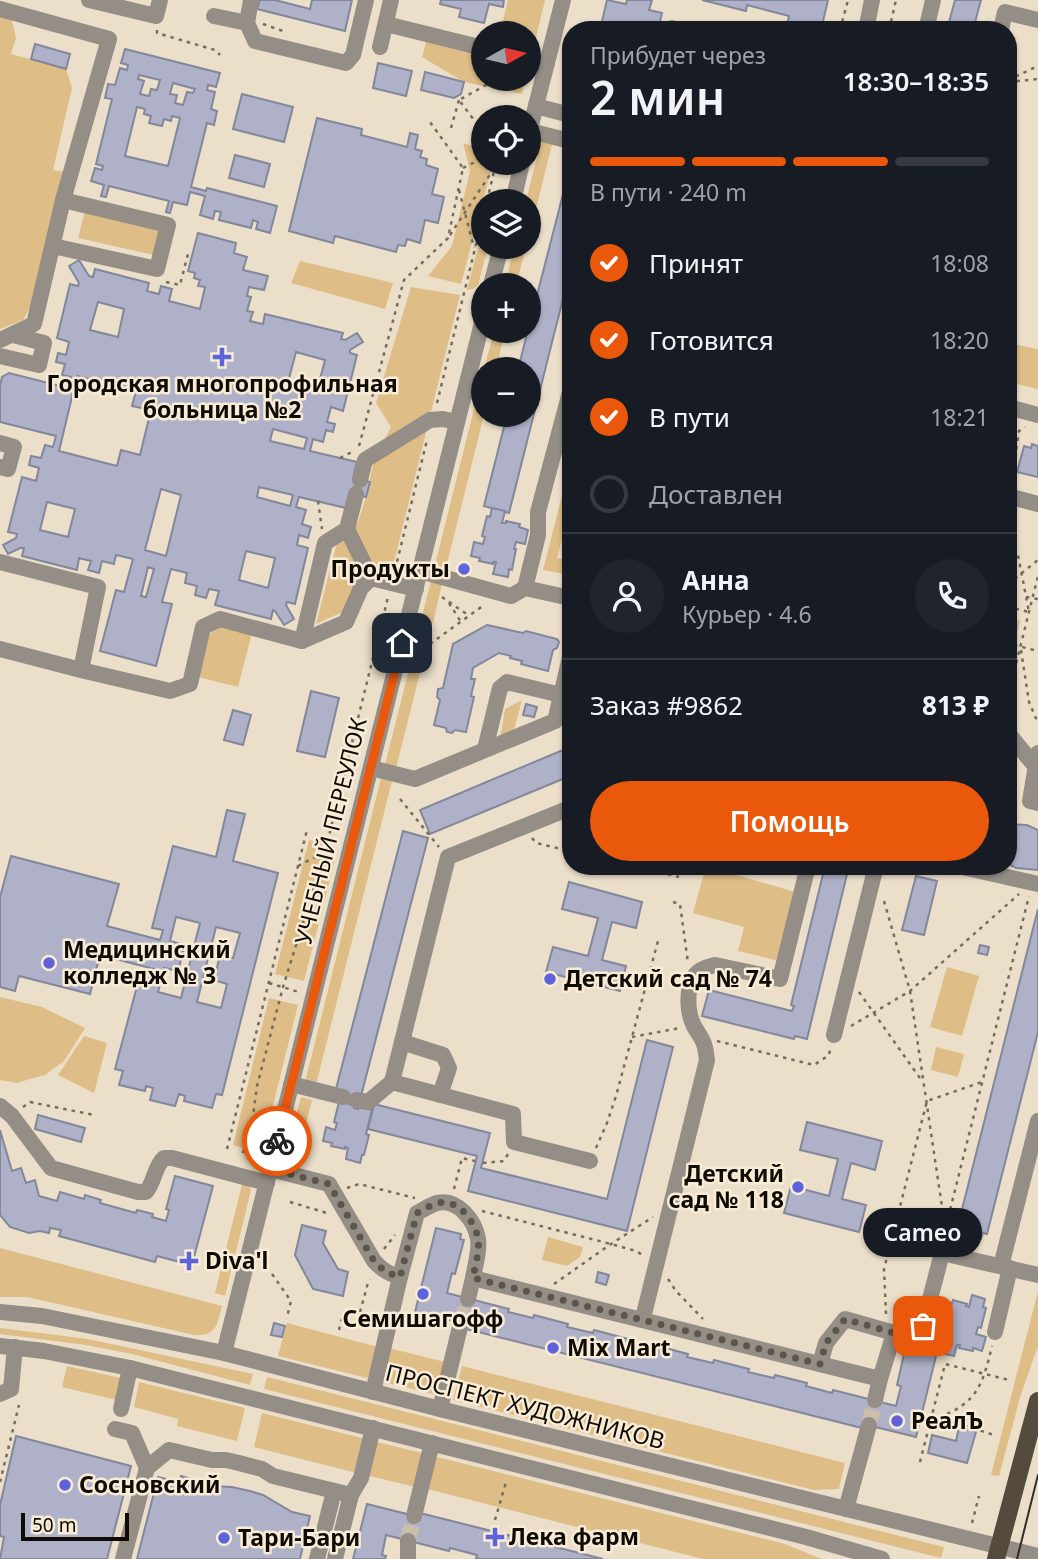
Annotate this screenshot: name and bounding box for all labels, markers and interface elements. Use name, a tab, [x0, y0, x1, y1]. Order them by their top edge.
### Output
north arrow	[471, 21, 541, 91]
map controls	[471, 21, 541, 427]
text: Прибудет через	[590, 39, 766, 71]
text: 18:30–18:35	[843, 63, 989, 99]
text: 2 мин	[590, 66, 725, 128]
button: locate	[471, 105, 541, 175]
text: В пути · 240 m	[590, 176, 747, 208]
button: layers	[471, 189, 541, 259]
icon: check	[590, 244, 628, 282]
text: Принят	[649, 245, 743, 281]
text: 18:08	[930, 247, 989, 279]
button: +	[471, 273, 541, 343]
icon: check	[590, 321, 628, 359]
text: Готовится	[649, 322, 774, 358]
text: 18:20	[930, 324, 989, 356]
marker: Городская многопрофильная больница №2	[212, 347, 232, 367]
button: −	[471, 357, 541, 427]
place label: Городская многопрофильная больница №2	[46, 367, 398, 425]
icon: check	[590, 398, 628, 436]
text: В пути	[649, 399, 730, 435]
text: 18:21	[930, 401, 989, 433]
text: Доставлен	[649, 476, 783, 512]
place label: Продукты	[331, 552, 450, 584]
button: person	[590, 559, 664, 633]
button: phone	[915, 559, 989, 633]
marker: Продукты	[456, 561, 472, 577]
text: Анна	[682, 562, 750, 598]
text: Курьер · 4.6	[682, 598, 812, 630]
pin	[372, 613, 432, 673]
icon: home	[383, 624, 421, 662]
text: Заказ #9862	[590, 687, 743, 723]
text: 813 ₽	[922, 687, 989, 723]
street label: УЧЕБНЫЙ ПЕРЕУЛОК	[286, 713, 374, 948]
button: Помощь	[590, 781, 989, 861]
place label: Медицинский колледж № 3	[63, 933, 231, 991]
marker: Медицинский колледж № 3	[41, 955, 57, 971]
place label: Детский сад № 74	[564, 962, 772, 994]
marker: Детский сад № 74	[542, 971, 558, 987]
courier	[242, 1106, 312, 1176]
icon: bike	[258, 1122, 296, 1160]
place label: Детский сад № 118	[669, 1157, 784, 1215]
marker: Детский сад № 118	[790, 1179, 806, 1195]
callout: Cameo	[864, 1207, 982, 1256]
text: Cameo	[884, 1216, 961, 1248]
place label: Diva'l	[205, 1244, 268, 1276]
marker: Diva'l	[179, 1251, 199, 1271]
marker: Семишагофф	[415, 1286, 431, 1302]
pin	[893, 1296, 953, 1356]
place label: Семишагофф	[343, 1302, 503, 1334]
icon: bag	[904, 1307, 942, 1345]
place label: Mix Mart	[567, 1331, 671, 1363]
marker: Mix Mart	[545, 1340, 561, 1356]
street label: ПРОСПЕКТ ХУДОЖНИКОВ	[382, 1356, 668, 1456]
place label: РеалЪ	[911, 1404, 983, 1436]
marker: РеалЪ	[889, 1413, 905, 1429]
place label: Сосновский	[79, 1468, 220, 1500]
marker: Сосновский	[57, 1477, 73, 1493]
scale bar	[21, 1510, 130, 1542]
text: 50 m	[32, 1512, 76, 1538]
place label: Лека фарм	[509, 1520, 639, 1552]
place label: Тари-Бари	[238, 1521, 360, 1553]
marker: Лека фарм	[487, 1529, 503, 1545]
marker: Тари-Бари	[216, 1530, 232, 1546]

